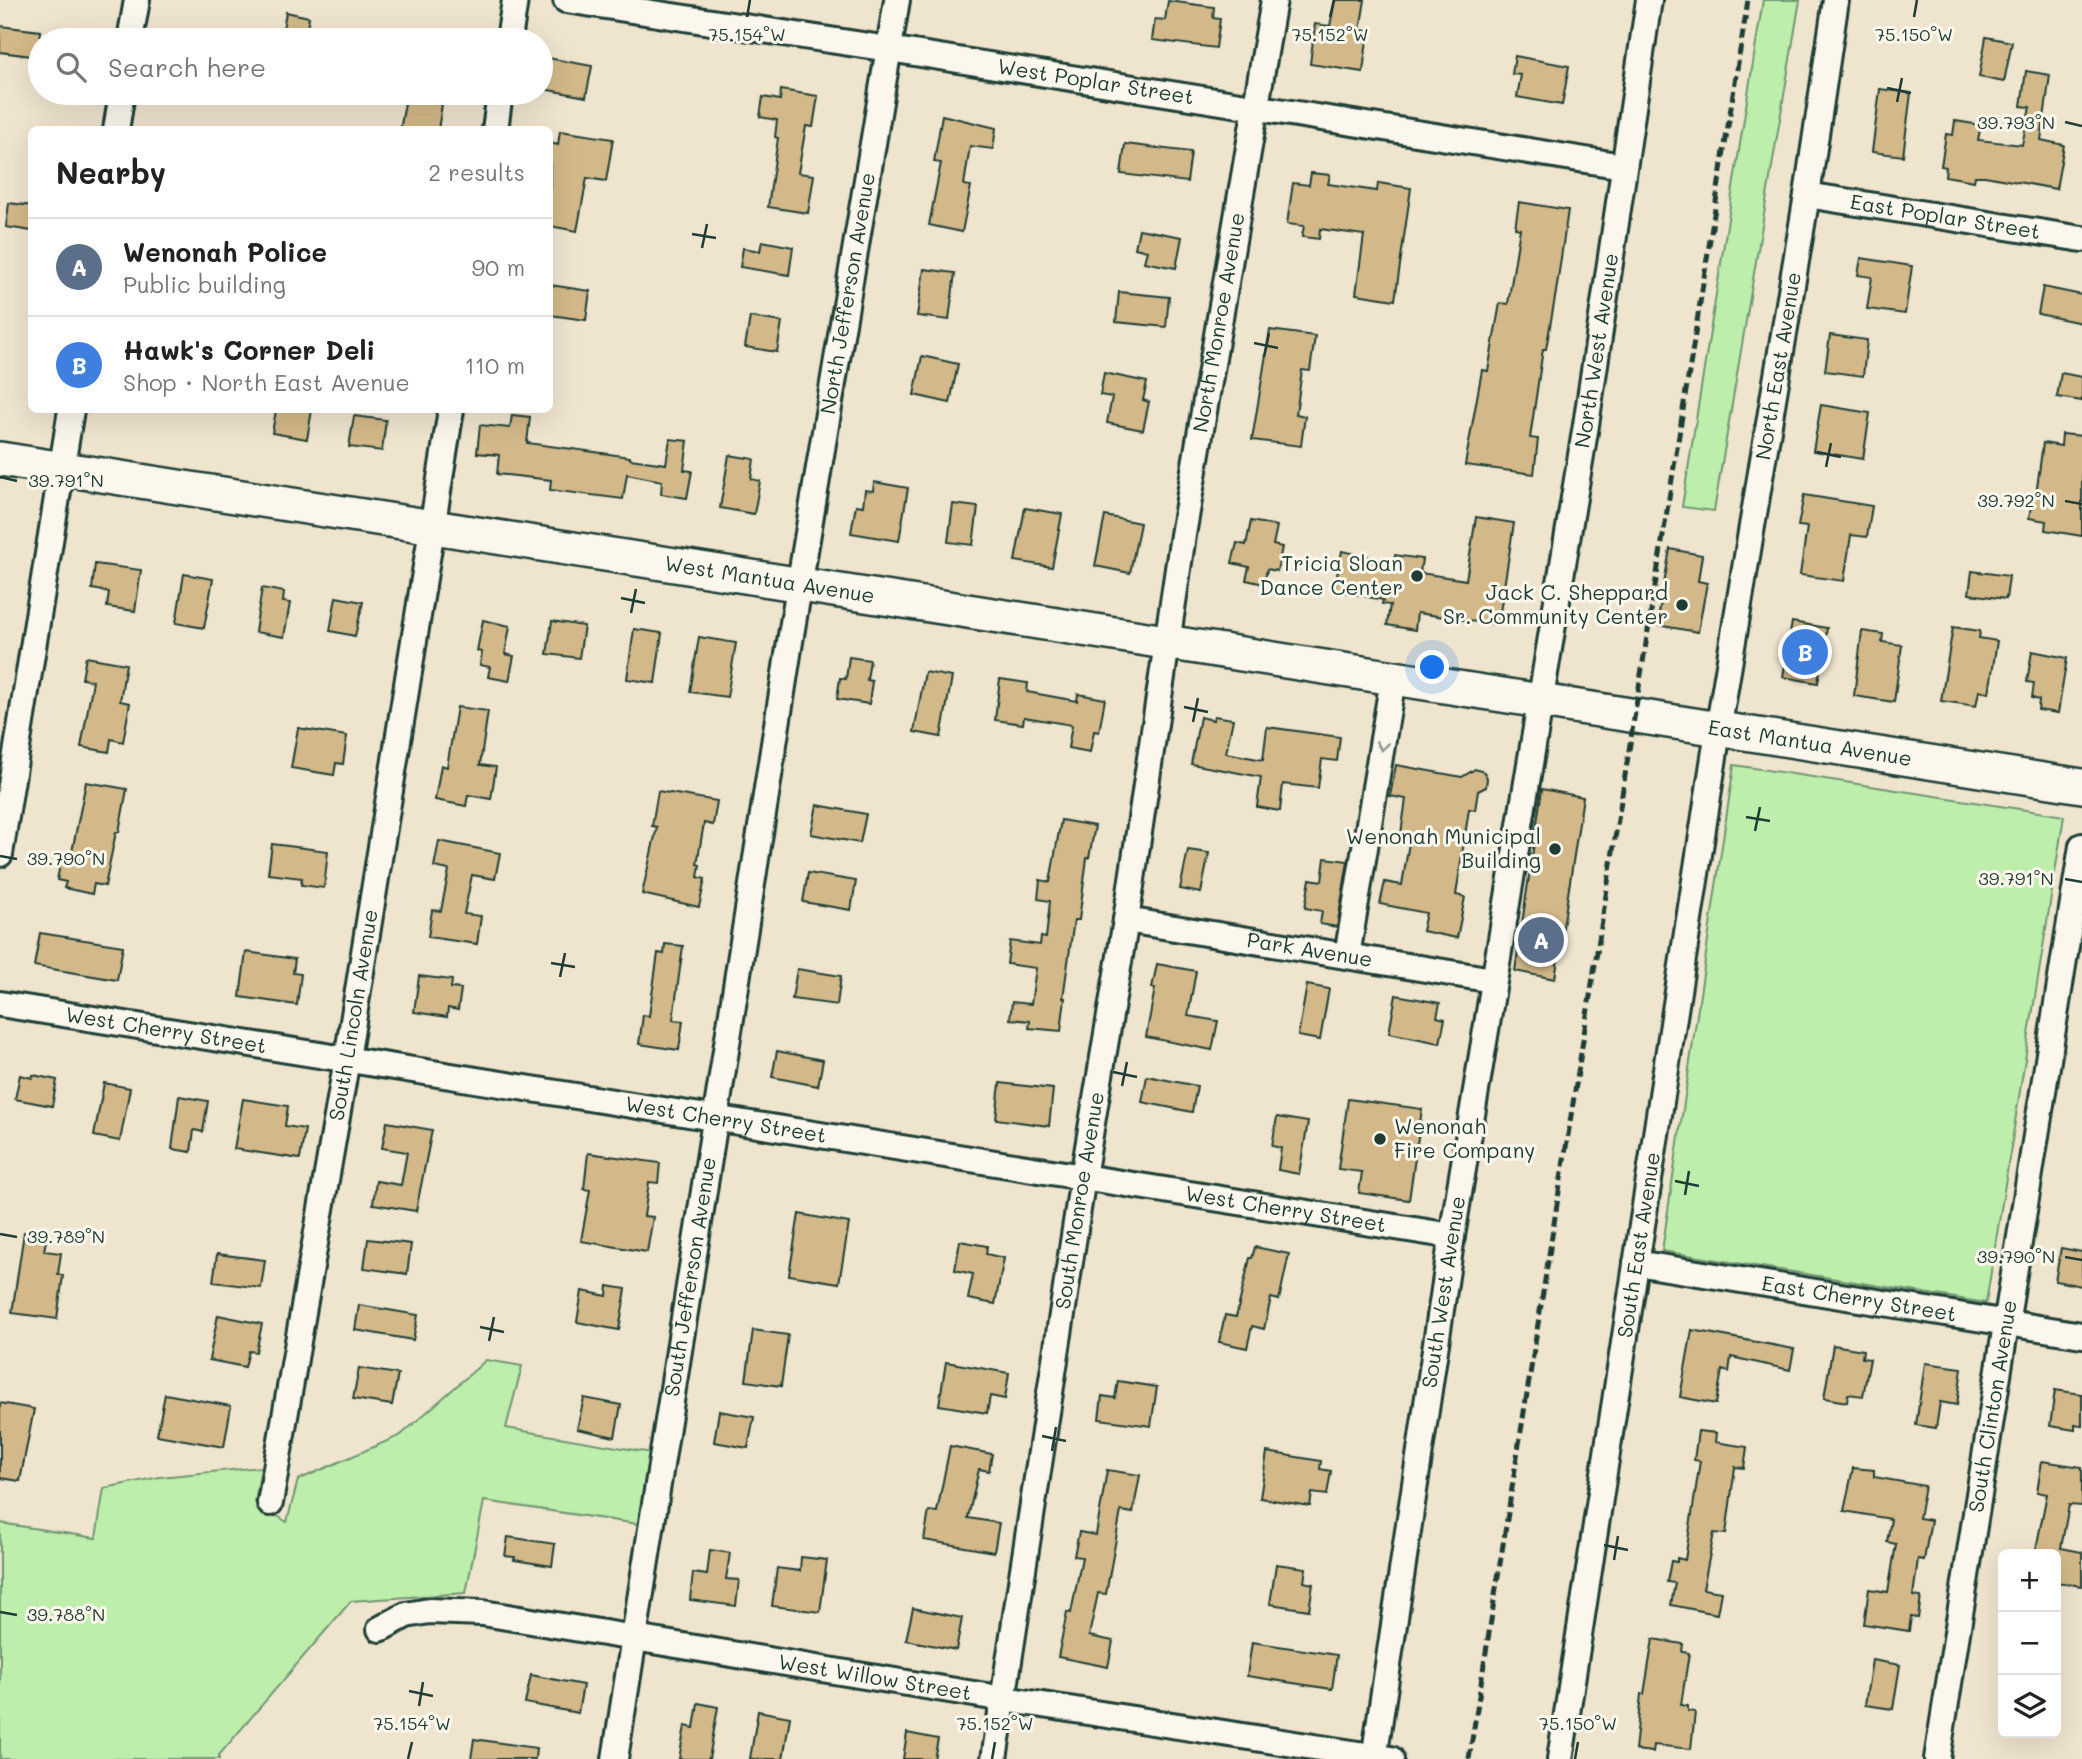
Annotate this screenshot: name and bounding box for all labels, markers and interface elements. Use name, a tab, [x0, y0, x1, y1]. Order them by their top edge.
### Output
text: 75.154°W	[708, 22, 786, 46]
text: 75.152°W	[1291, 22, 1369, 46]
text: 75.150°W	[1875, 22, 1953, 46]
search box	[28, 28, 553, 105]
icon: search	[52, 48, 90, 86]
text: Search here	[108, 50, 266, 84]
street label: West Poplar Street	[996, 52, 1196, 109]
text: 39.793°N	[1977, 110, 2055, 134]
text: Nearby	[56, 152, 166, 192]
text: 2 results	[428, 157, 525, 187]
street label: North Jefferson Avenue	[813, 170, 880, 416]
street label: East Poplar Street	[1848, 187, 2042, 244]
street label: North Monroe Avenue	[1186, 210, 1250, 434]
text: Wenonah Police	[123, 235, 327, 269]
street label: North West Avenue	[1567, 251, 1623, 450]
text: A	[71, 252, 87, 282]
text: 90 m	[472, 252, 525, 282]
text: Public building	[123, 269, 286, 299]
street label: North East Avenue	[1748, 270, 1806, 462]
text: Hawk's Corner Deli	[123, 333, 375, 367]
text: B	[71, 350, 87, 380]
text: 110 m	[465, 350, 525, 380]
text: Shop · North East Avenue	[123, 367, 410, 397]
text: 39.791°N	[28, 468, 104, 492]
text: 39.792°N	[1977, 488, 2055, 512]
street label: West Mantua Avenue	[663, 549, 877, 608]
place label: Tricia Sloan Dance Center	[1259, 549, 1403, 600]
marker: Tricia Sloan Dance Center	[1409, 568, 1425, 584]
place label: Jack C. Sheppard Sr. Community Center	[1443, 578, 1668, 629]
marker: Jack C. Sheppard Sr. Community Center	[1674, 597, 1690, 613]
pin: B	[1782, 626, 1828, 678]
your location	[1415, 650, 1449, 684]
street label: East Mantua Avenue	[1706, 712, 1914, 771]
one-way arrow	[1375, 740, 1390, 752]
place label: Wenonah Municipal Building	[1346, 822, 1541, 873]
marker: Wenonah Municipal Building	[1547, 841, 1563, 857]
text: 39.790°N	[27, 846, 105, 870]
text: 39.791°N	[1978, 866, 2054, 890]
street label: South Lincoln Avenue	[322, 907, 383, 1123]
pin: A	[1518, 914, 1564, 966]
street label: Park Avenue	[1245, 925, 1375, 972]
street label: West Cherry Street	[64, 1000, 269, 1058]
street label: West Cherry Street	[624, 1089, 828, 1148]
street label: South Monroe Avenue	[1048, 1090, 1109, 1311]
place label: Wenonah Fire Company	[1394, 1112, 1535, 1163]
marker: Wenonah Fire Company	[1372, 1131, 1388, 1147]
street label: South East Avenue	[1610, 1150, 1665, 1340]
street label: South Jefferson Avenue	[657, 1155, 721, 1398]
street label: West Cherry Street	[1183, 1179, 1388, 1237]
street label: South West Avenue	[1414, 1194, 1470, 1390]
text: 39.789°N	[27, 1224, 105, 1248]
text: 39.790°N	[1977, 1244, 2055, 1268]
street label: East Cherry Street	[1760, 1269, 1959, 1327]
street label: South Clinton Avenue	[1961, 1298, 2022, 1514]
map controls	[1998, 1549, 2061, 1738]
button: +	[1998, 1549, 2061, 1612]
text: 39.788°N	[27, 1602, 105, 1626]
button: −	[1998, 1612, 2061, 1675]
street label: West Willow Street	[776, 1647, 974, 1705]
button: layers	[1998, 1675, 2061, 1738]
text: 75.154°W	[373, 1711, 451, 1735]
text: 75.152°W	[956, 1711, 1034, 1735]
text: 75.150°W	[1539, 1711, 1617, 1735]

